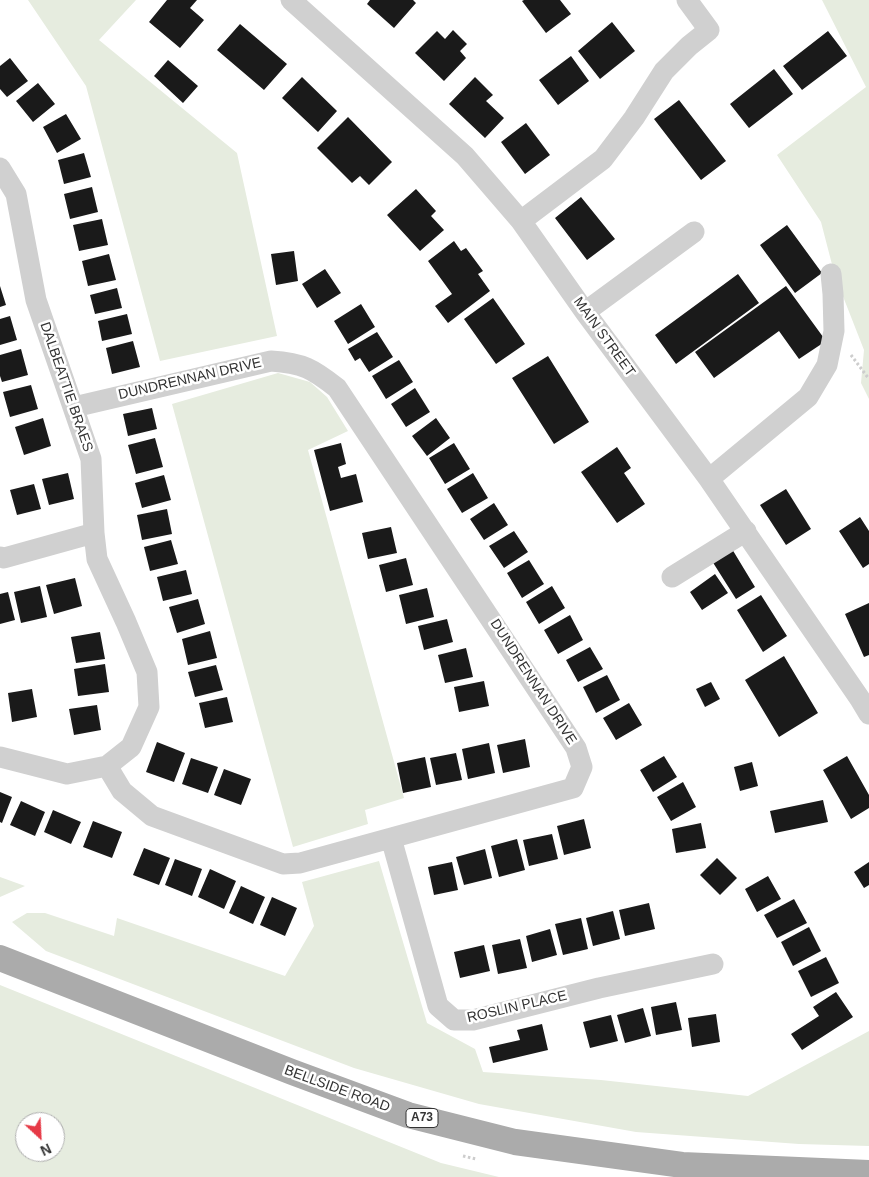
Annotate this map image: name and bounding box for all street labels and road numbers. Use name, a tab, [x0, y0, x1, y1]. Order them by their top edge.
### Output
street label: MAIN STREET	[570, 294, 638, 380]
street label: DALBEATTIE BRAES	[36, 320, 96, 454]
street label: DUNDRENNAN DRIVE	[117, 354, 263, 404]
street label: DUNDRENNAN DRIVE	[486, 616, 580, 748]
street label: ROSLIN PLACE	[465, 987, 569, 1027]
street label: BELLSIDE ROAD	[282, 1062, 392, 1116]
road number: A73	[406, 1108, 438, 1128]

